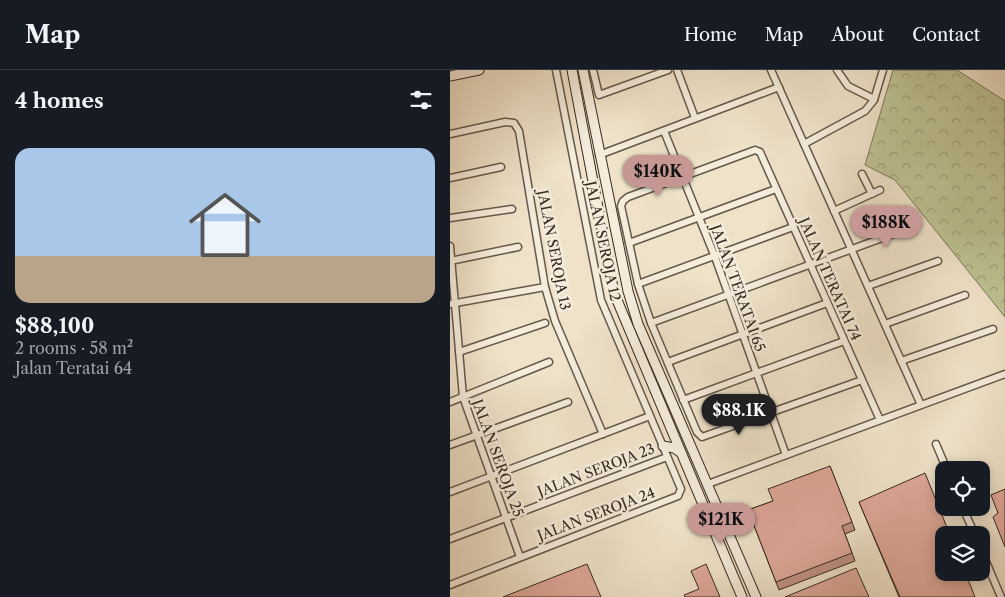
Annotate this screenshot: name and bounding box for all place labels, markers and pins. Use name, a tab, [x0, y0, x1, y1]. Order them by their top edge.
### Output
pin: $140K	[623, 154, 693, 197]
pin: $188K	[851, 206, 921, 248]
pin: $88.1K	[698, 394, 780, 436]
pin: $121K	[686, 502, 756, 545]

